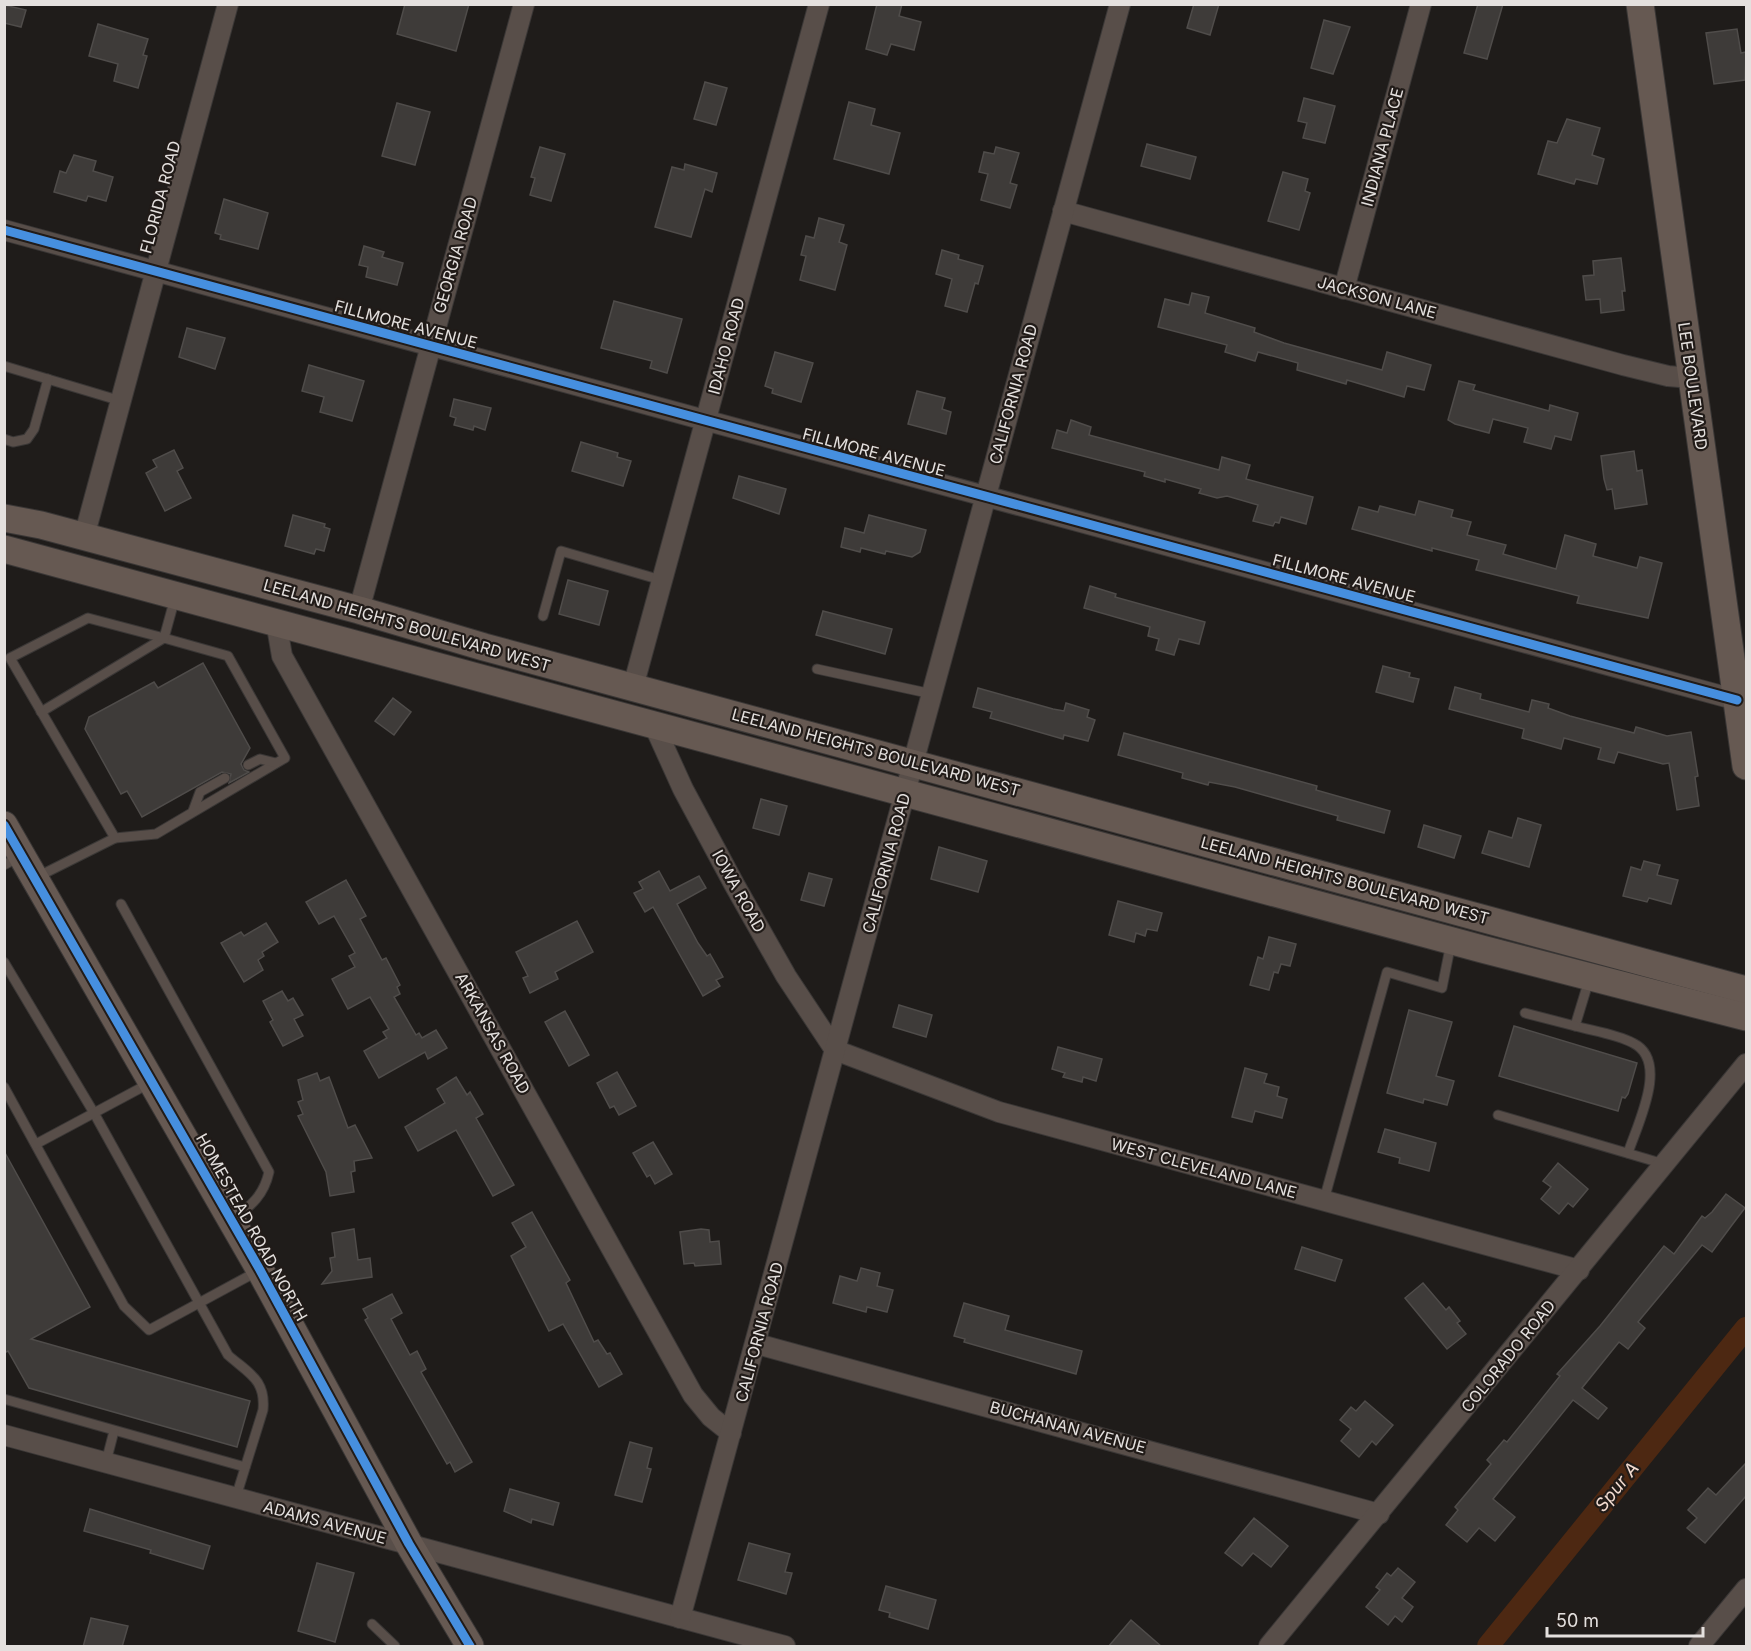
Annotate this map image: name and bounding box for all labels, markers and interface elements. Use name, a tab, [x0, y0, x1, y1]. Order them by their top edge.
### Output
street label: INDIANA PLACE	[1357, 86, 1407, 208]
street label: FLORIDA ROAD	[135, 138, 185, 256]
street label: GEORGIA ROAD	[429, 194, 481, 316]
street label: JACKSON LANE	[1315, 272, 1439, 322]
street label: FILLMORE AVENUE	[332, 295, 480, 353]
street label: IDAHO ROAD	[703, 295, 749, 397]
street label: LEE BOULEVARD	[1674, 321, 1712, 451]
street label: CALIFORNIA ROAD	[985, 322, 1041, 466]
street label: FILLMORE AVENUE	[800, 423, 948, 481]
street label: FILLMORE AVENUE	[1270, 549, 1418, 607]
street label: LEELAND HEIGHTS BOULEVARD WEST	[261, 574, 553, 676]
street label: LEELAND HEIGHTS BOULEVARD WEST	[730, 704, 1022, 800]
street label: CALIFORNIA ROAD	[858, 791, 914, 935]
street label: LEELAND HEIGHTS BOULEVARD WEST	[1199, 832, 1491, 928]
street label: IOWA ROAD	[708, 846, 770, 936]
street label: ARKANSAS ROAD	[451, 969, 535, 1097]
street label: HOMESTEAD ROAD NORTH	[192, 1130, 312, 1324]
street label: WEST CLEVELAND LANE	[1109, 1134, 1299, 1202]
street label: CALIFORNIA ROAD	[731, 1260, 787, 1404]
street label: COLORADO ROAD	[1457, 1296, 1559, 1416]
street label: BUCHANAN AVENUE	[988, 1397, 1148, 1457]
water label: Spur A	[1590, 1458, 1643, 1516]
street label: ADAMS AVENUE	[261, 1496, 389, 1548]
scale bar	[1547, 1600, 1703, 1638]
text: 50 m	[1556, 1610, 1599, 1631]

